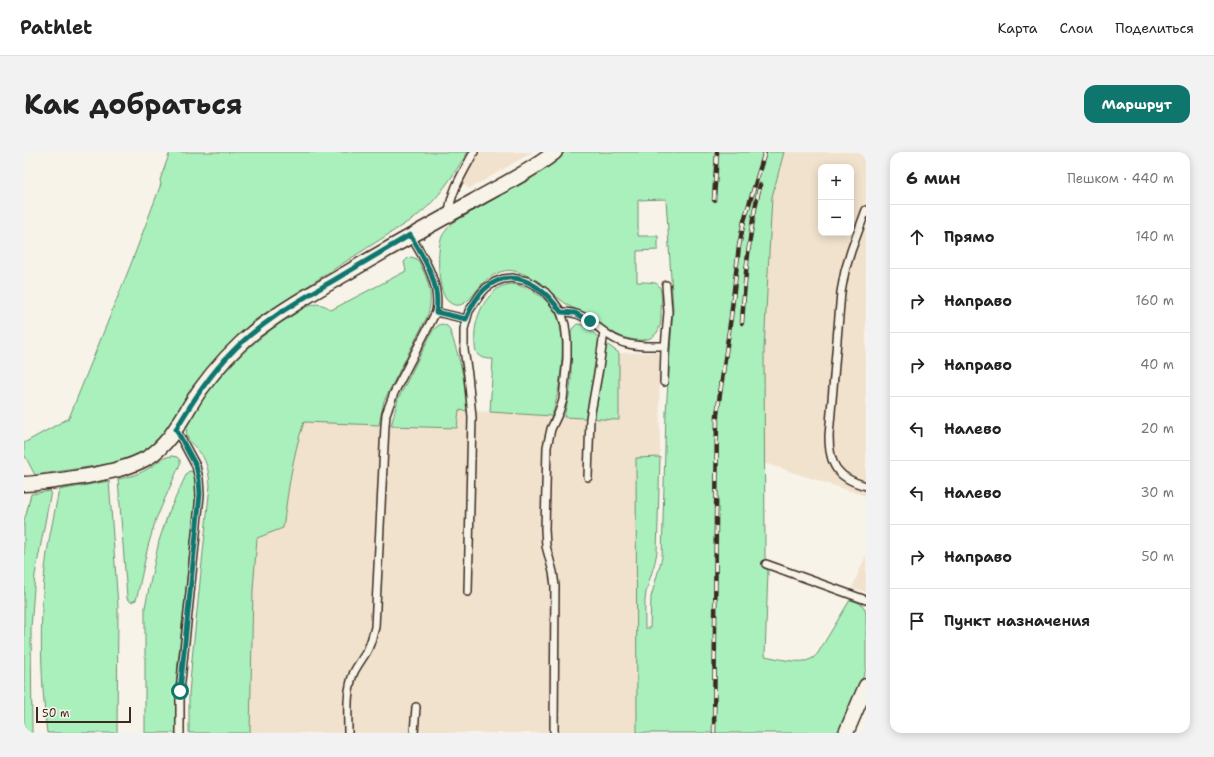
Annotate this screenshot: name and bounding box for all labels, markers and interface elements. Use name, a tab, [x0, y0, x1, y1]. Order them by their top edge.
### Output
text: Pathlet	[20, 15, 92, 40]
text: Карта	[997, 19, 1038, 37]
text: Слои	[1060, 19, 1093, 37]
text: Поделиться	[1115, 19, 1194, 37]
text: Как добраться	[24, 85, 243, 123]
button: Маршрут	[1084, 85, 1190, 123]
map controls	[818, 164, 854, 236]
button: +	[818, 164, 854, 200]
text: 6 мин	[906, 167, 961, 189]
text: Пешком · 440 m	[1067, 170, 1174, 187]
button: −	[818, 200, 854, 236]
icon: ahead	[906, 226, 928, 248]
text: Прямо	[944, 227, 994, 247]
text: 140 m	[1135, 228, 1174, 245]
icon: right	[906, 290, 928, 312]
text: Направо	[944, 291, 1012, 311]
text: 160 m	[1136, 292, 1174, 309]
route end	[581, 312, 599, 330]
icon: right	[906, 354, 928, 376]
text: Направо	[944, 355, 1012, 375]
text: 40 m	[1140, 356, 1174, 373]
icon: left	[906, 418, 928, 440]
text: Налево	[944, 419, 1002, 439]
text: 20 m	[1141, 420, 1174, 437]
icon: left	[906, 482, 928, 504]
text: Налево	[944, 483, 1002, 503]
text: 30 m	[1140, 484, 1174, 501]
icon: right	[906, 546, 928, 568]
text: Направо	[944, 547, 1012, 567]
text: 50 m	[1141, 548, 1174, 565]
icon: arrive	[906, 610, 928, 632]
text: Пункт назначения	[944, 611, 1090, 631]
route start	[171, 682, 189, 700]
scale bar	[36, 705, 131, 724]
text: 50 m	[42, 706, 70, 721]

